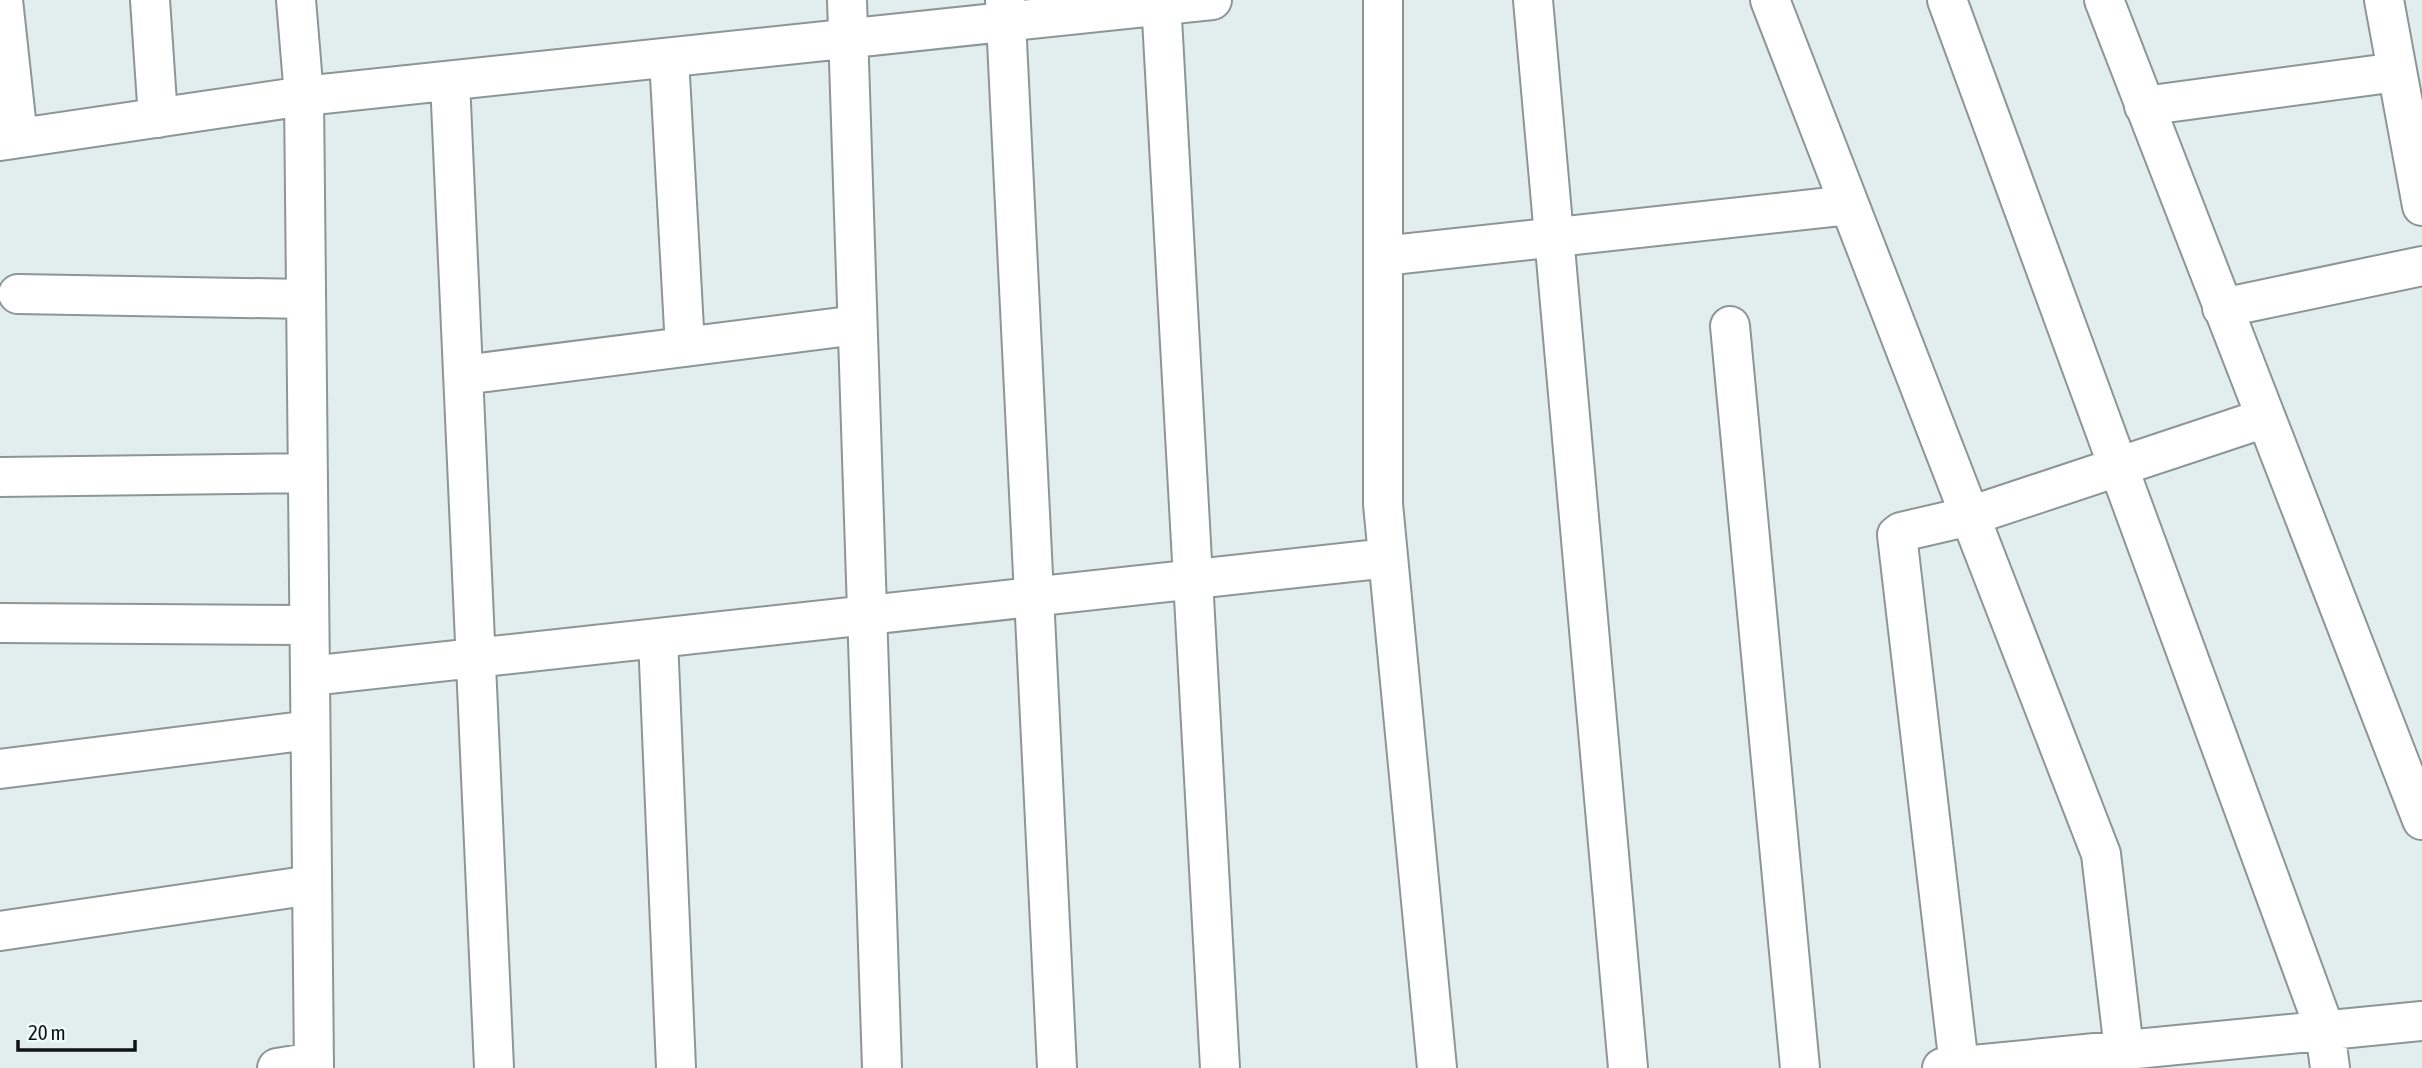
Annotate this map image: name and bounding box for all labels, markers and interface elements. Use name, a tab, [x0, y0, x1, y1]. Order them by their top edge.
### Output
scale bar	[18, 1009, 135, 1052]
text: 20 m	[28, 1020, 66, 1044]

